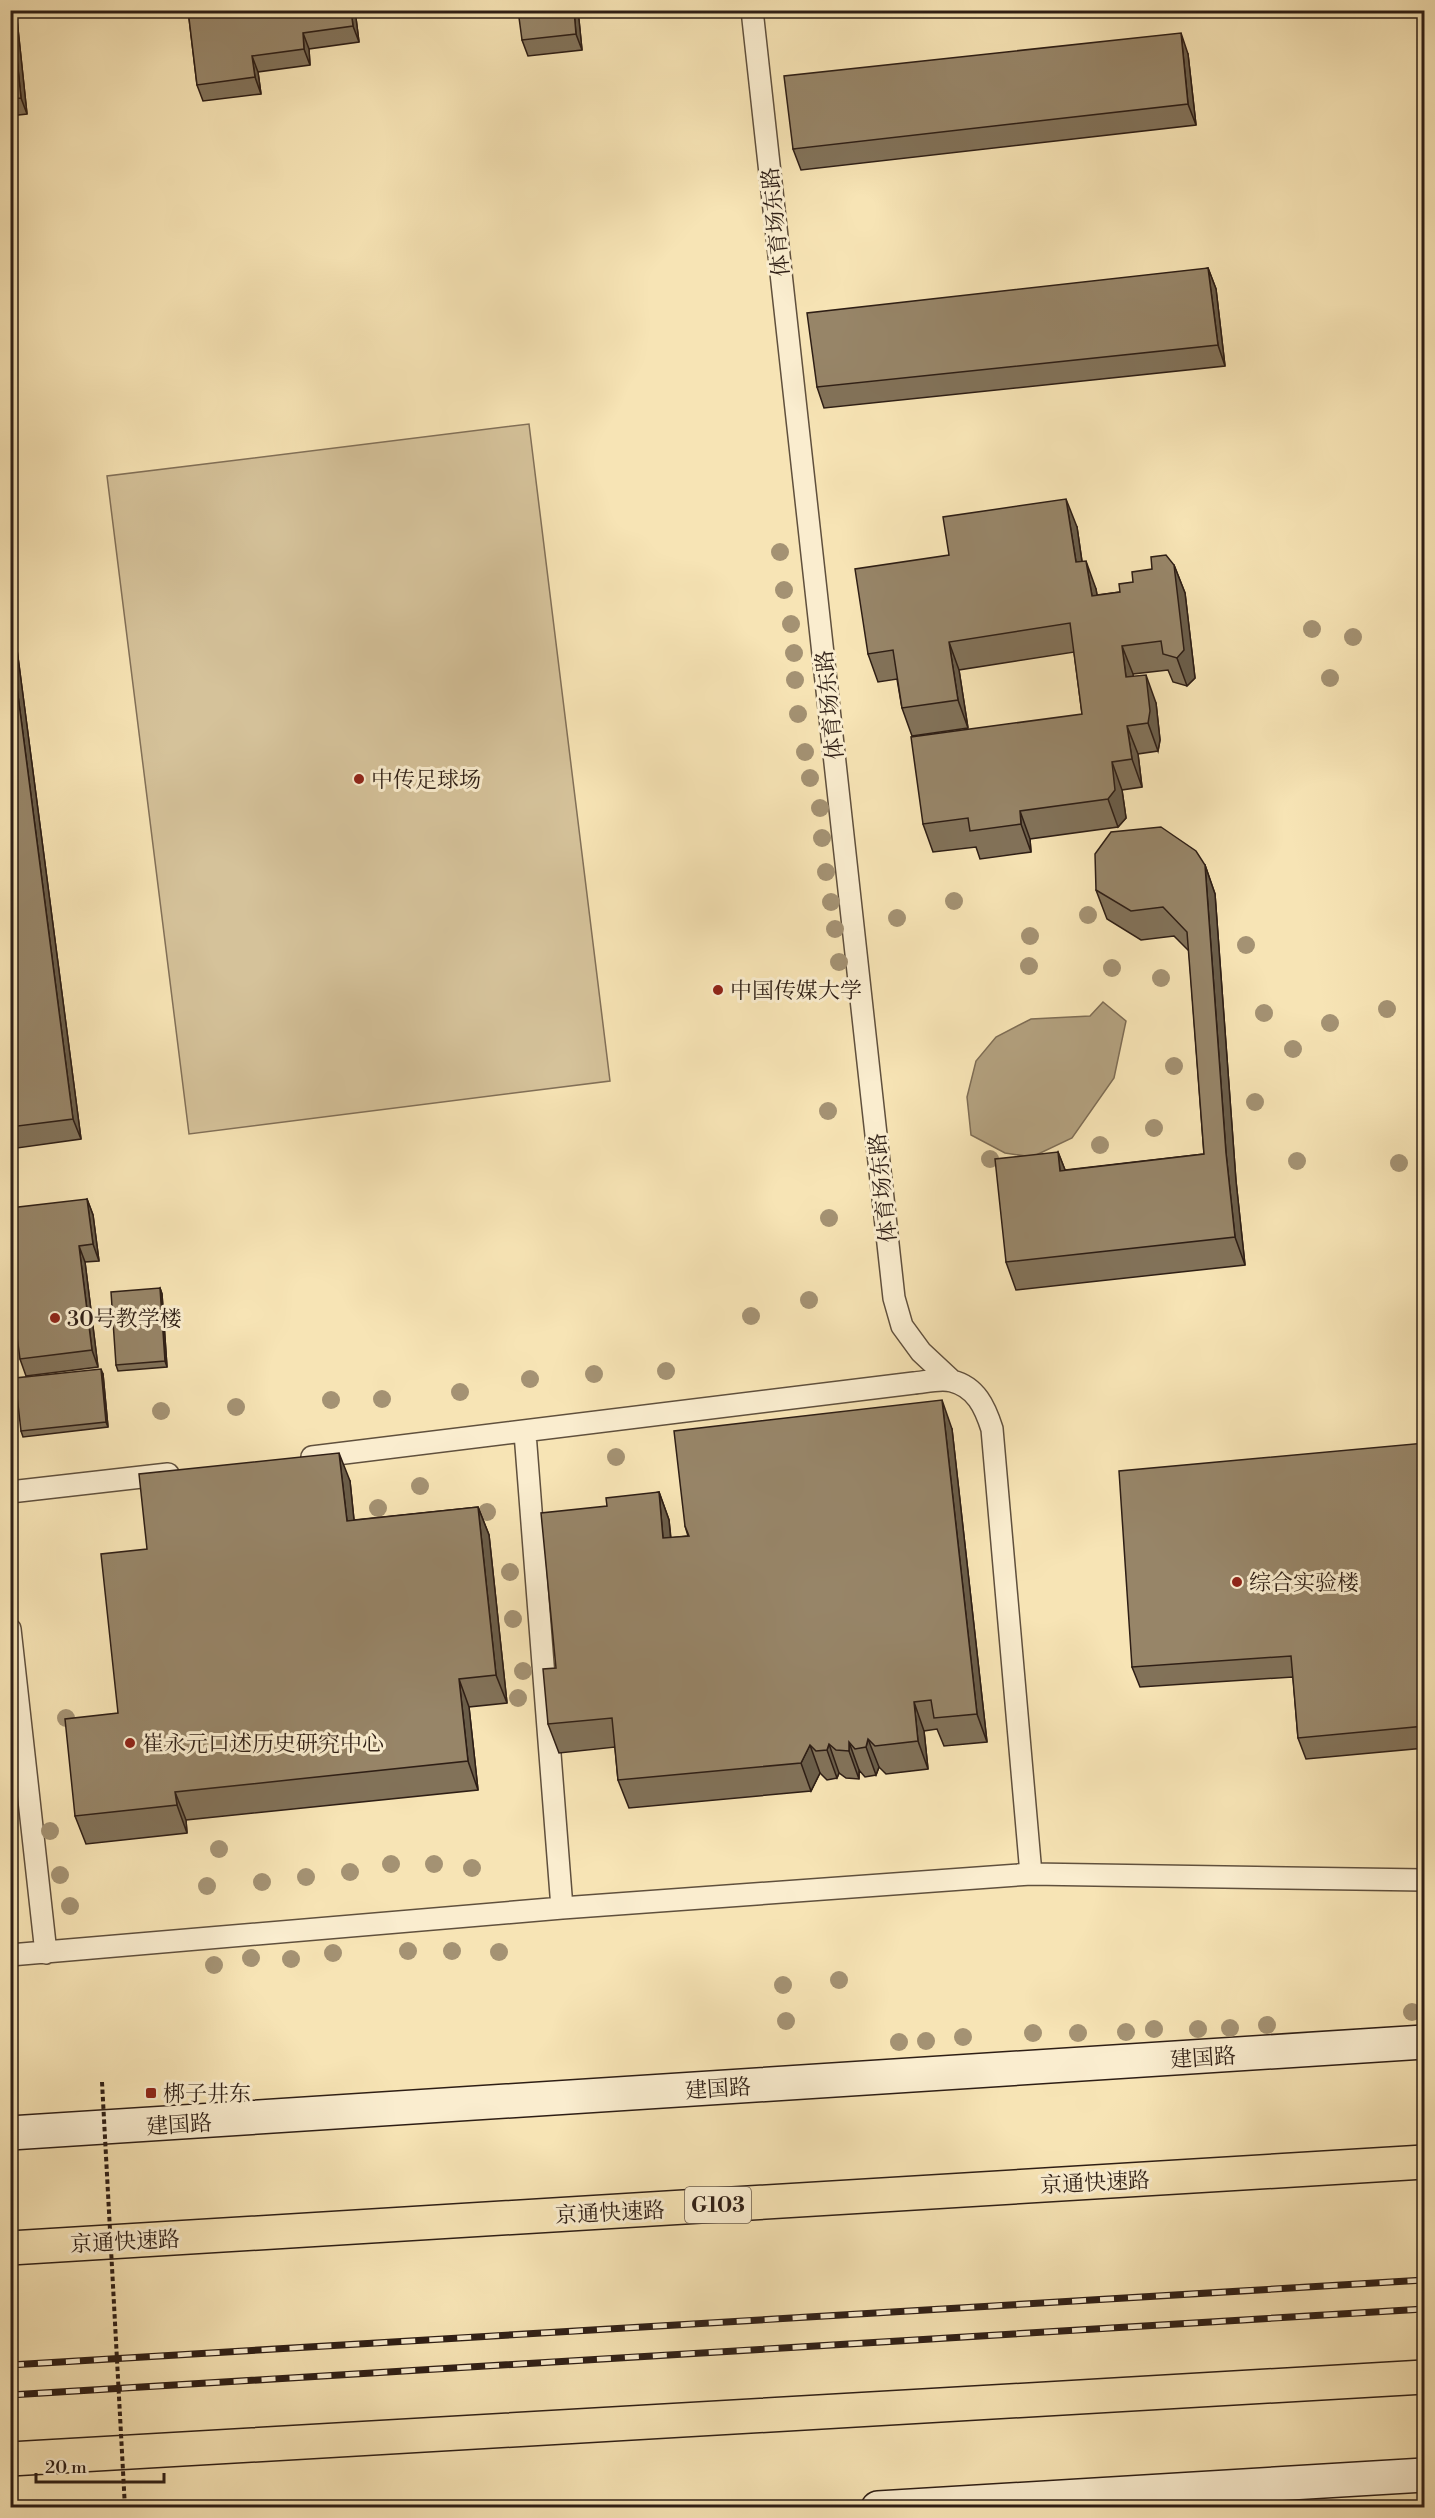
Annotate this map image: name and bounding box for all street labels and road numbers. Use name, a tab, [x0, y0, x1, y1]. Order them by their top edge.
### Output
street label: 体育场东路	[757, 166, 796, 278]
street label: 体育场东路	[811, 649, 850, 761]
street label: 体育场东路	[864, 1132, 903, 1244]
street label: 建国路	[1169, 2043, 1237, 2074]
street label: 建国路	[684, 2074, 752, 2105]
street label: 建国路	[145, 2110, 213, 2141]
street label: 京通快速路	[1039, 2167, 1151, 2200]
road number: G103	[685, 2187, 751, 2223]
street label: 京通快速路	[554, 2197, 666, 2230]
street label: 京通快速路	[69, 2226, 181, 2259]

